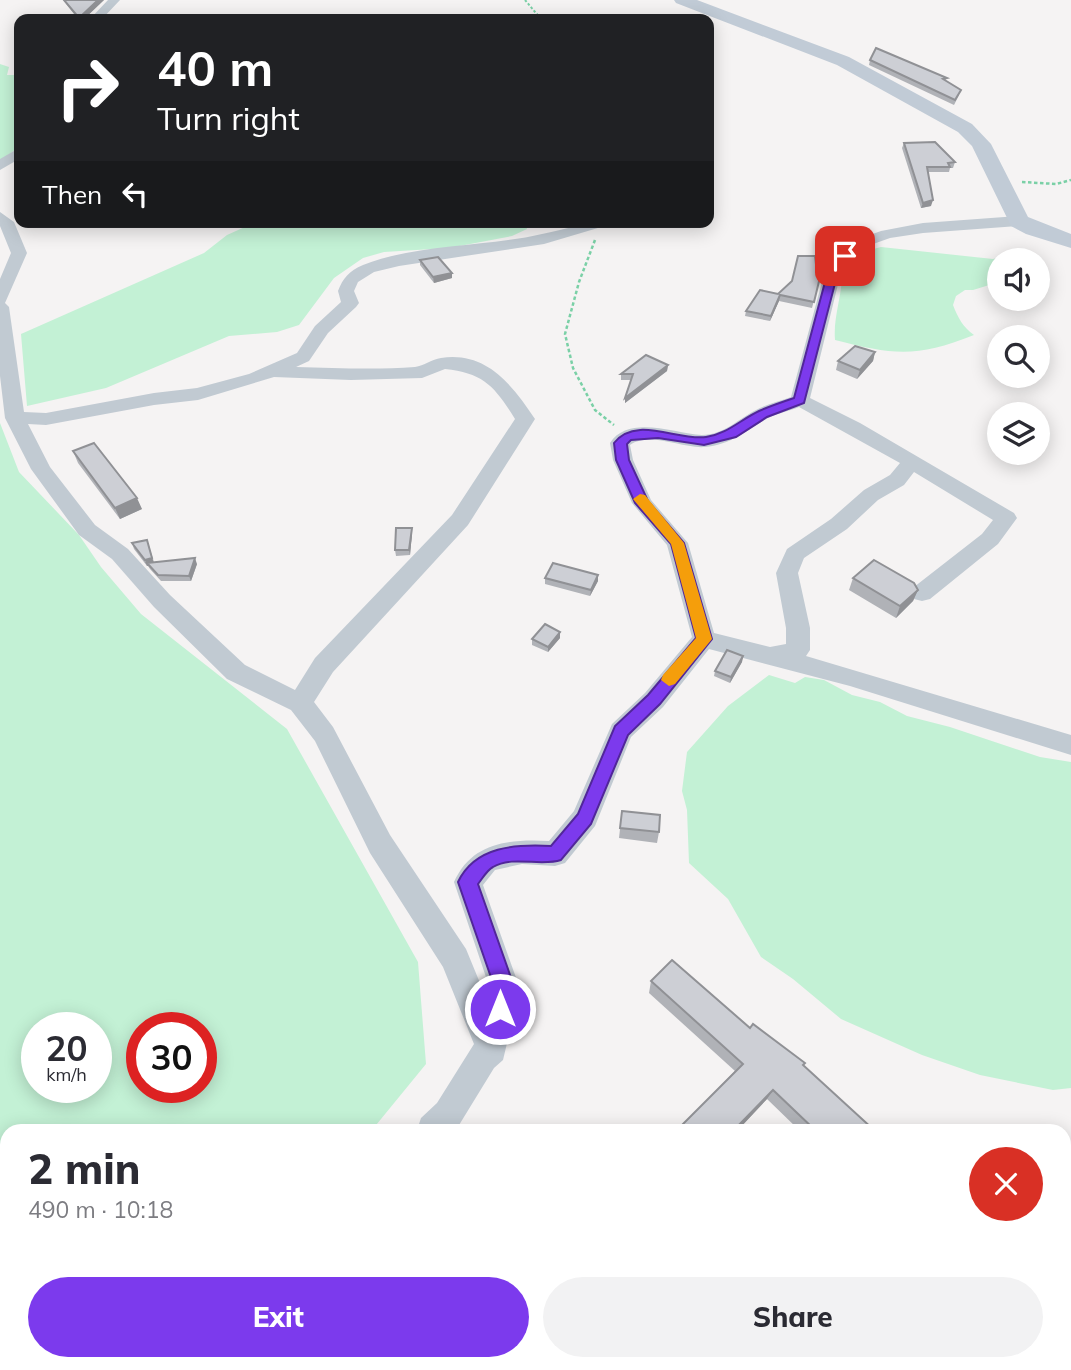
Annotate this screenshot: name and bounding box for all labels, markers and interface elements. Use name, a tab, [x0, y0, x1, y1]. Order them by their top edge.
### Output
text: 40 m	[157, 37, 273, 98]
icon: right	[42, 42, 133, 133]
text: Turn right	[157, 98, 300, 138]
icon: left	[116, 175, 154, 213]
text: Then	[42, 178, 102, 211]
pin	[815, 226, 875, 286]
icon: arrive	[826, 237, 864, 275]
map controls	[987, 248, 1050, 465]
button: sound	[987, 248, 1050, 311]
button: search	[987, 325, 1050, 388]
button: layers	[987, 402, 1050, 465]
position arrow	[463, 972, 537, 1046]
speed limit sign: 30	[126, 1012, 217, 1103]
text: 20	[45, 1026, 88, 1070]
text: km/h	[46, 1063, 87, 1086]
text: 2 min	[28, 1142, 141, 1195]
button: close	[969, 1147, 1043, 1221]
text: 490 m · 10:18	[28, 1195, 173, 1224]
button: Exit	[28, 1277, 529, 1357]
button: Share	[543, 1277, 1043, 1357]

